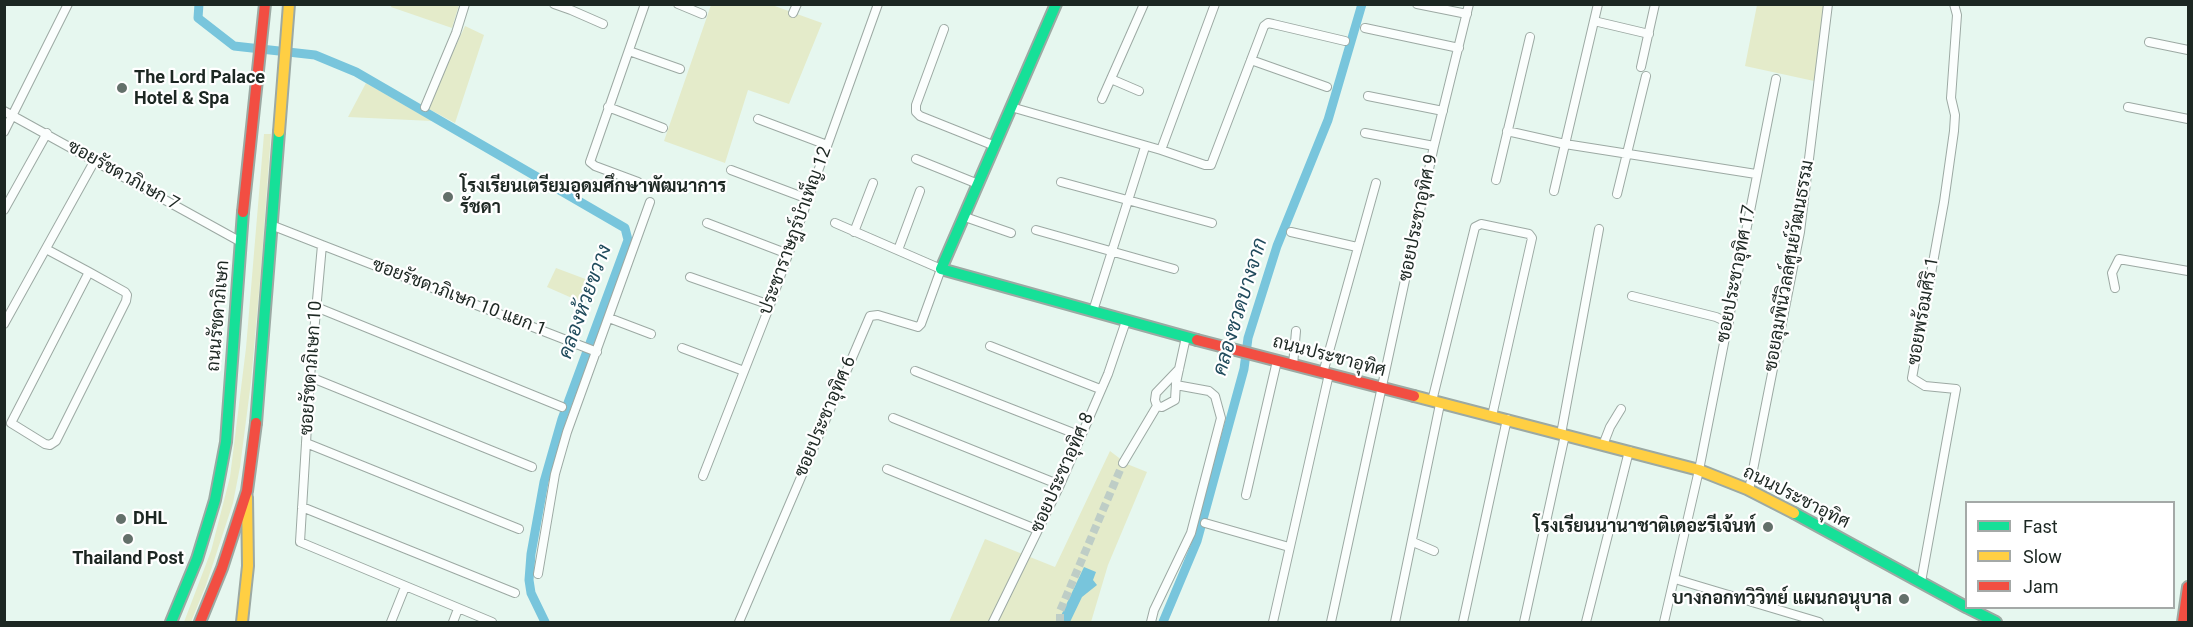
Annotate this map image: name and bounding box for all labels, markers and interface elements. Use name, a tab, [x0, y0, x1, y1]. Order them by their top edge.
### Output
place label: The Lord Palace Hotel & Spa	[134, 67, 265, 110]
marker: The Lord Palace Hotel & Spa	[115, 81, 129, 95]
street label: ซอยรัชดาภิเษก 7	[63, 136, 183, 216]
street label: ประชาราษฎร์บำเพ็ญ 12	[755, 144, 837, 318]
street label: ซอยประชาอุทิศ 9	[1395, 152, 1443, 284]
street label: ซอยลุมพินีวิลล์ศูนย์วัฒนธรรม	[1761, 159, 1819, 373]
place label: โรงเรียนเตรียมอุดมศึกษาพัฒนาการ รัชดา	[460, 176, 726, 219]
marker: โรงเรียนเตรียมอุดมศึกษาพัฒนาการ รัชดา	[441, 190, 455, 204]
street label: ซอยประชาอุทิศ 17	[1713, 203, 1761, 345]
water label: คลองชวดบางจาก	[1209, 235, 1273, 379]
water label: คลองห้วยขวาง	[554, 242, 618, 362]
street label: ซอยรัชดาภิเษก 10 แยก 1	[369, 255, 549, 341]
street label: ซอยพร้อมศิริ 1	[1904, 255, 1944, 367]
street label: ถนนรัชดาภิเษก	[203, 259, 235, 373]
street label: ซอยรัชดาภิเษก 10	[297, 300, 327, 436]
street label: ถนนประชาอุทิศ	[1270, 332, 1388, 382]
street label: ซอยประชาอุทิศ 6	[791, 353, 861, 481]
street label: ซอยประชาอุทิศ 8	[1027, 409, 1099, 537]
street label: ถนนประชาอุทิศ	[1739, 462, 1853, 534]
legend	[1965, 501, 2175, 609]
place label: DHL	[133, 508, 167, 530]
marker: DHL	[114, 512, 128, 526]
place label: โรงเรียนนานาชาติเดอะรีเจ้นท์	[1533, 516, 1756, 538]
text: Fast	[2023, 516, 2058, 537]
marker: โรงเรียนนานาชาติเดอะรีเจ้นท์	[1761, 520, 1775, 534]
marker: Thailand Post	[121, 532, 135, 546]
text: Slow	[2023, 546, 2062, 567]
place label: Thailand Post	[72, 548, 184, 570]
text: Jam	[2023, 576, 2059, 597]
place label: บางกอกทวิวิทย์ แผนกอนุบาล	[1672, 588, 1892, 610]
marker: บางกอกทวิวิทย์ แผนกอนุบาล	[1897, 592, 1911, 606]

